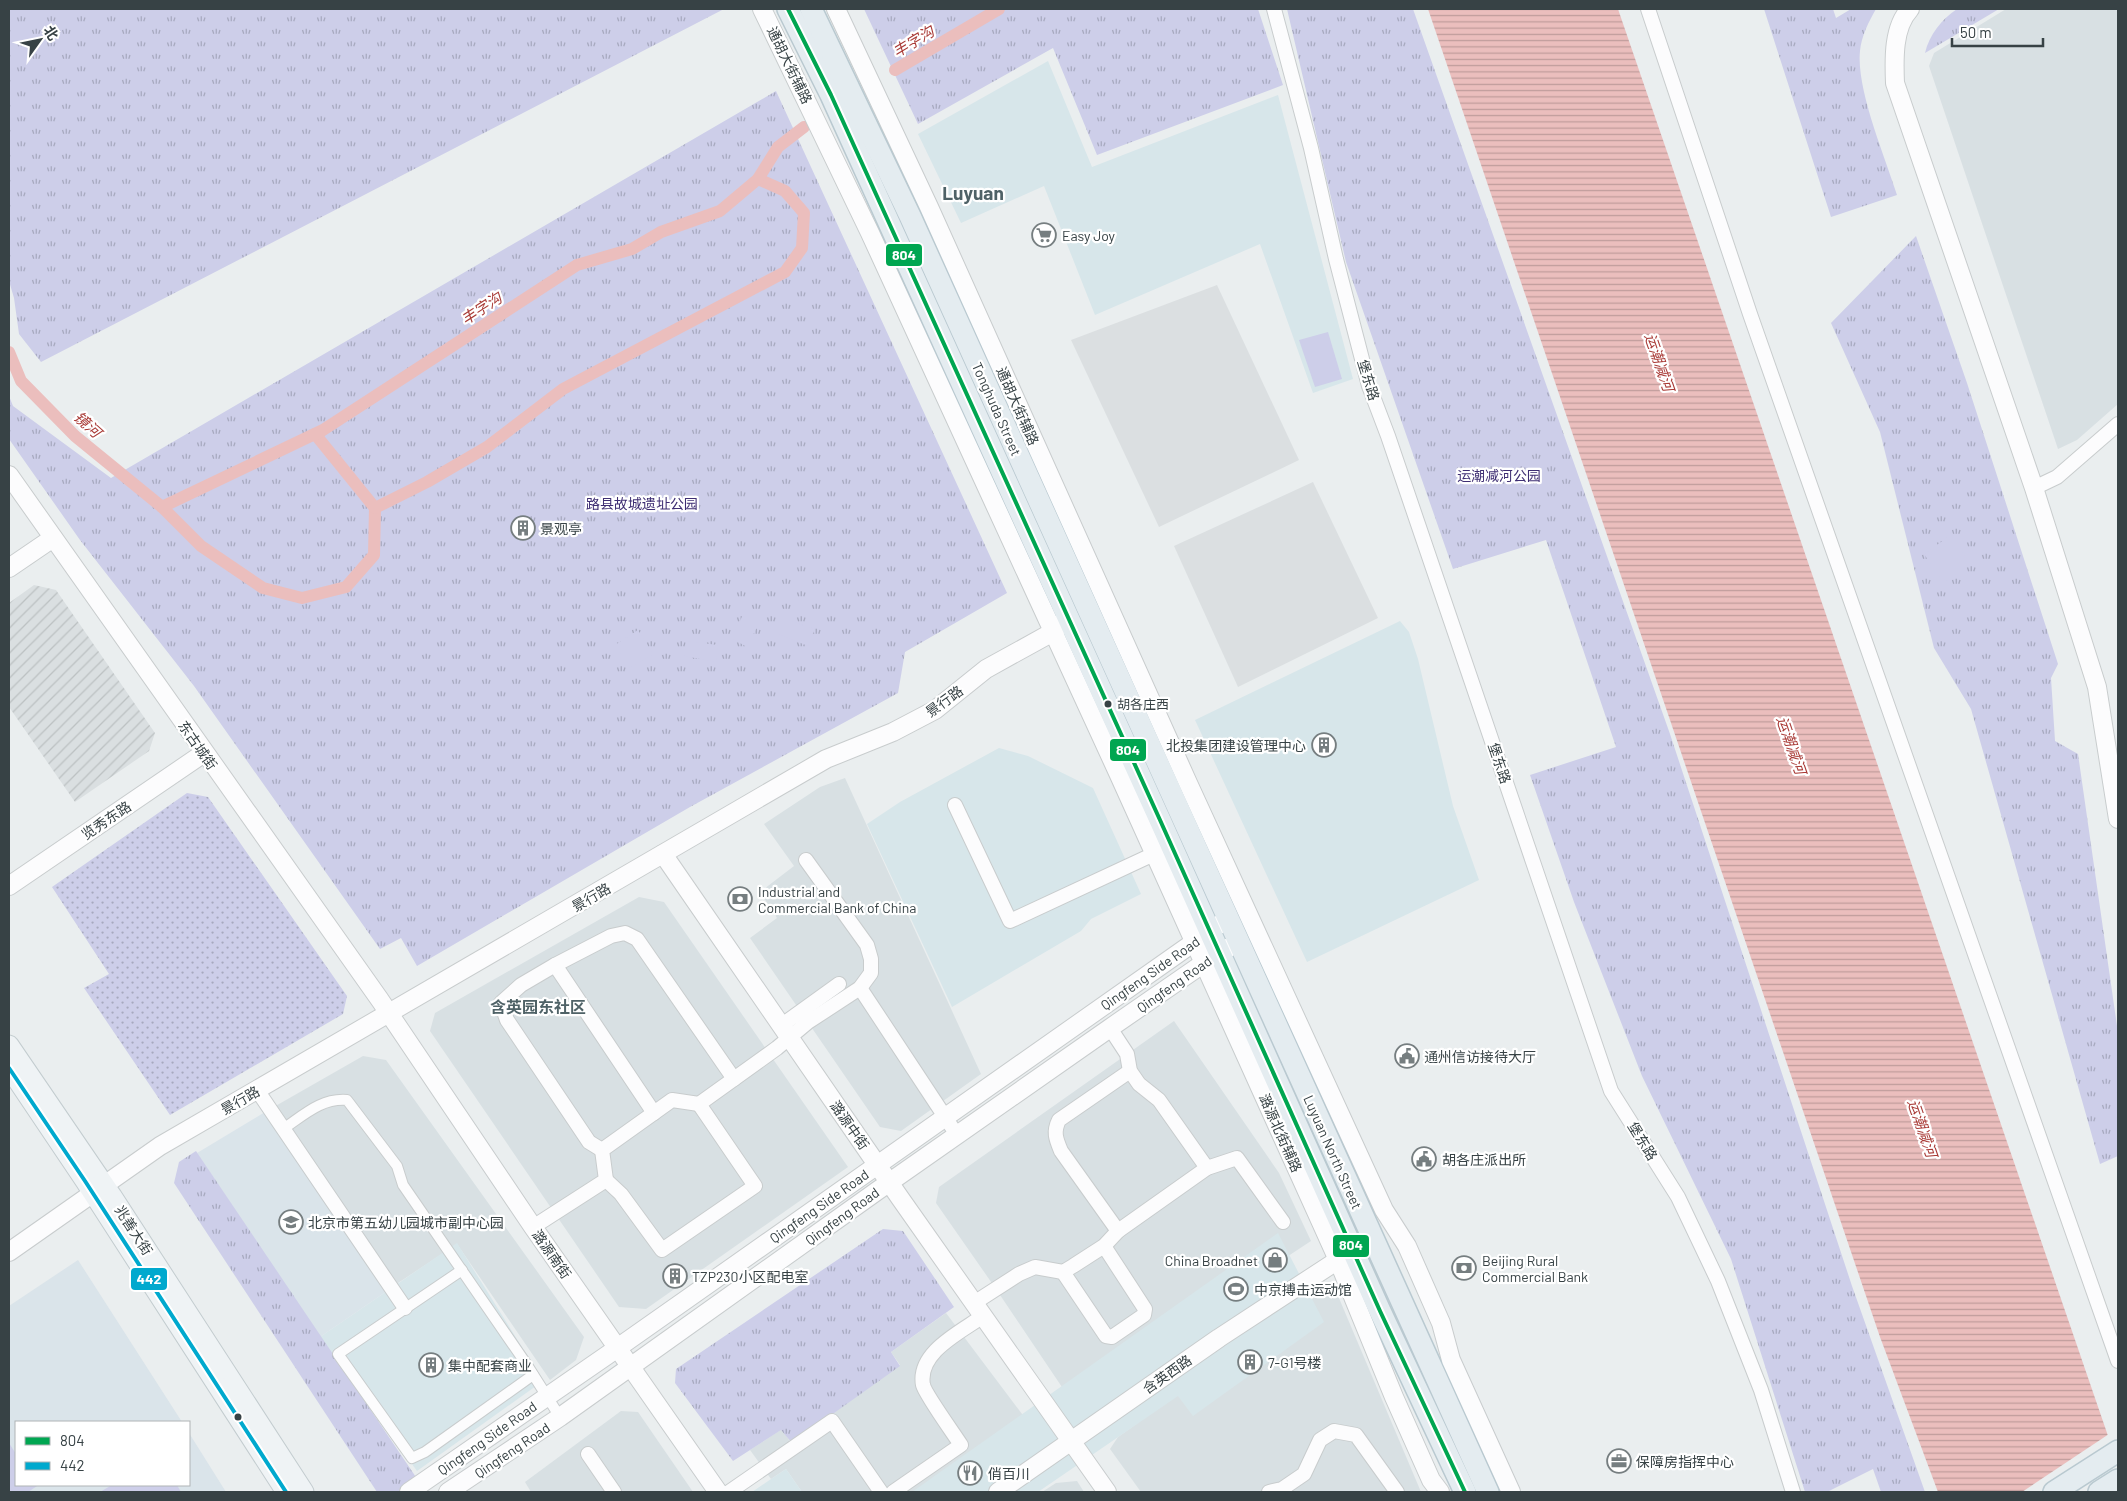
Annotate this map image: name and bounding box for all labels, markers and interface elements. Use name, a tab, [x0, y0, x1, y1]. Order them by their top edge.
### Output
north arrow	[15, 15, 65, 65]
scale bar	[1952, 15, 2043, 47]
water label: 丰字沟	[889, 21, 939, 60]
text: 北	[40, 22, 62, 43]
text: 50 m	[1960, 23, 1992, 41]
street label: 通胡大街辅路	[764, 24, 816, 106]
district label: Luyuan	[942, 181, 1004, 204]
supermarket icon: Easy Joy	[1031, 222, 1057, 248]
place label: Easy Joy	[1062, 227, 1116, 244]
line badge: 804	[885, 243, 923, 267]
text: 804	[892, 246, 916, 263]
water label: 丰字沟	[457, 287, 506, 328]
water label: 运潮减河	[1642, 331, 1679, 396]
street label: 堡东路	[1355, 357, 1383, 403]
street label: Tonghuda Street	[969, 360, 1025, 458]
street label: 通胡大街辅路	[993, 364, 1043, 448]
water label: 镜河	[71, 407, 107, 443]
park label: 运潮减河公园	[1457, 467, 1541, 484]
park label: 路县故城遗址公园	[586, 495, 698, 512]
building icon: 景观亭	[510, 515, 536, 541]
place label: 景观亭	[540, 520, 582, 537]
street label: 景行路	[922, 682, 966, 720]
place label: 胡各庄西	[1117, 696, 1169, 712]
marker: 胡各庄西	[1103, 699, 1113, 709]
water label: 运潮减河	[1774, 714, 1811, 779]
street label: 东古城街	[175, 717, 221, 773]
building icon: 北投集团建设管理中心	[1311, 732, 1337, 758]
place label: 北投集团建设管理中心	[1166, 737, 1306, 754]
line badge: 804	[1109, 738, 1147, 762]
street label: 堡东路	[1485, 740, 1515, 786]
text: 804	[1116, 741, 1140, 758]
street label: 览秀东路	[78, 797, 134, 843]
street label: 景行路	[569, 879, 613, 915]
place label: Industrial and Commercial Bank of China	[758, 883, 917, 916]
bank icon: Industrial and Commercial Bank of China	[727, 886, 753, 912]
street label: Qingfeng Side Road	[1097, 933, 1203, 1013]
street label: Qingfeng Road	[1133, 952, 1215, 1016]
district label: 含英园东社区	[490, 997, 586, 1016]
public building icon: 通州信访接待大厅	[1394, 1043, 1420, 1069]
place label: 通州信访接待大厅	[1424, 1048, 1536, 1065]
street label: 景行路	[218, 1082, 262, 1118]
street label: 潞源北街辅路	[1256, 1091, 1306, 1175]
street label: Luyuan North Street	[1300, 1092, 1366, 1212]
street label: 潞源中街	[827, 1097, 873, 1153]
water label: 运潮减河	[1905, 1097, 1942, 1162]
street label: 堡东路	[1625, 1119, 1661, 1163]
public building icon: 胡各庄派出所	[1411, 1146, 1437, 1172]
place label: 胡各庄派出所	[1442, 1151, 1526, 1168]
street label: Qingfeng Side Road	[766, 1166, 872, 1246]
street label: Qingfeng Road	[802, 1183, 882, 1249]
street label: 兆善大街	[112, 1202, 156, 1258]
school or university icon: 北京市第五幼儿园城市副中心园	[278, 1209, 304, 1235]
place label: 北京市第五幼儿园城市副中心园	[308, 1214, 504, 1231]
street label: 潞源南街	[529, 1226, 575, 1282]
line badge: 804	[1332, 1234, 1370, 1258]
text: 804	[1339, 1236, 1363, 1253]
shop icon: China Broadnet	[1262, 1247, 1288, 1273]
place label: China Broadnet	[1165, 1252, 1258, 1269]
place label: Beijing Rural Commercial Bank	[1482, 1252, 1588, 1285]
bank icon: Beijing Rural Commercial Bank	[1451, 1255, 1477, 1281]
building icon: TZP230小区配电室	[662, 1263, 688, 1289]
line badge: 442	[130, 1267, 168, 1291]
place label: TZP230小区配电室	[692, 1268, 808, 1285]
text: 442	[137, 1270, 162, 1287]
sports icon: 中京搏击运动馆	[1223, 1276, 1249, 1302]
place label: 中京搏击运动馆	[1254, 1281, 1352, 1298]
building icon: 7-G1号楼	[1237, 1349, 1263, 1375]
street label: 含英西路	[1139, 1351, 1195, 1397]
building icon: 集中配套商业	[418, 1352, 444, 1378]
place label: 7-G1号楼	[1268, 1354, 1322, 1371]
place label: 集中配套商业	[448, 1357, 532, 1374]
street label: Qingfeng Side Road	[434, 1398, 540, 1478]
unlabelled marker	[233, 1412, 243, 1422]
street label: Qingfeng Road	[471, 1419, 553, 1481]
legend	[15, 1421, 190, 1486]
text: 804	[60, 1431, 85, 1449]
office icon: 保障房指挥中心	[1606, 1448, 1632, 1474]
place label: 保障房指挥中心	[1636, 1453, 1734, 1470]
text: 442	[60, 1456, 85, 1474]
restaurant icon: 俏百川	[957, 1460, 983, 1486]
place label: 俏百川	[988, 1465, 1030, 1482]

